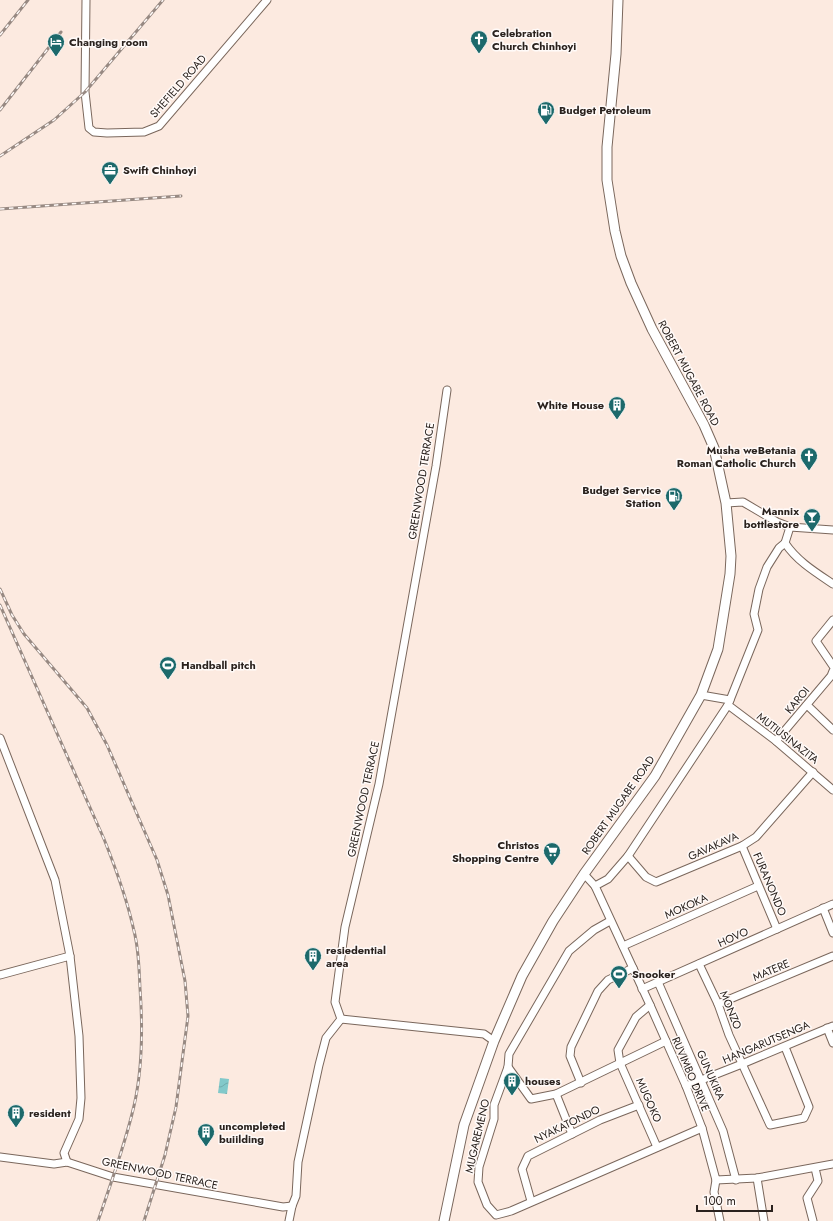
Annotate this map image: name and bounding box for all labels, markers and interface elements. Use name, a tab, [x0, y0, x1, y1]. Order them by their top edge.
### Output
place label: Celebration Church Chinhoyi	[492, 25, 576, 54]
church icon: Celebration Church Chinhoyi	[469, 29, 489, 54]
hotel icon: Changing room	[46, 32, 66, 57]
place label: Changing room	[69, 34, 148, 50]
street label: SHEFIELD ROAD	[146, 50, 210, 121]
fuel station icon: Budget Petroleum	[536, 100, 556, 125]
place label: Budget Petroleum	[559, 102, 651, 118]
office icon: Swift Chinhoyi	[100, 160, 120, 185]
place label: Swift Chinhoyi	[123, 162, 197, 178]
street label: ROBERT MUGABE ROAD	[654, 317, 724, 429]
building icon: White House	[607, 395, 627, 420]
place label: White House	[537, 397, 604, 413]
street label: GREENWOOD TERRACE	[404, 421, 438, 541]
place label: Musha weBetania Roman Catholic Church	[677, 442, 796, 471]
church icon: Musha weBetania Roman Catholic Church	[799, 446, 819, 471]
place label: Budget Service Station	[582, 482, 661, 511]
fuel station icon: Budget Service Station	[664, 486, 684, 511]
place label: Mannix bottlestore	[744, 503, 799, 532]
bar icon: Mannix bottlestore	[802, 507, 822, 532]
sports icon: Handball pitch	[158, 655, 178, 680]
place label: Handball pitch	[181, 657, 256, 673]
street label: KAROI	[781, 683, 813, 717]
street label: MUTIUSINAZITA	[754, 709, 823, 768]
street label: GREENWOOD TERRACE	[343, 740, 383, 858]
street label: ROBERT MUGABE ROAD	[578, 752, 659, 858]
street label: GAVAKAVA	[685, 827, 741, 864]
place label: Christos Shopping Centre	[452, 837, 539, 866]
supermarket icon: Christos Shopping Centre	[542, 841, 562, 866]
street label: FURANONDO	[749, 850, 791, 919]
street label: MOKOKA	[662, 889, 711, 923]
street label: HOVO	[715, 923, 751, 951]
place label: resiedential area	[326, 942, 386, 971]
building icon: resiedential area	[303, 946, 323, 971]
street label: MATERE	[750, 955, 792, 985]
sports icon: Snooker	[609, 964, 629, 989]
place label: Snooker	[632, 966, 676, 982]
street label: MONZO	[716, 988, 746, 1032]
street label: HANGARUTSENGA	[720, 1016, 813, 1068]
street label: RUVIMBO DRIVE	[668, 1034, 714, 1114]
street label: GUNUKIRA	[693, 1047, 729, 1103]
building icon: houses	[502, 1071, 522, 1096]
place label: houses	[525, 1073, 560, 1089]
street label: MUGOKO	[632, 1075, 666, 1125]
street label: MUGAREMENO	[461, 1097, 493, 1175]
street label: NYAKATONDO	[531, 1101, 603, 1147]
building icon: resident	[6, 1103, 26, 1128]
place label: resident	[29, 1105, 71, 1121]
place label: uncompleted buiilding	[219, 1118, 285, 1147]
building icon: uncompleted buiilding	[196, 1122, 216, 1147]
street label: GREENWOOD TERRACE	[101, 1153, 219, 1193]
scale bar	[697, 1187, 772, 1213]
text: 100 m	[703, 1192, 736, 1210]

